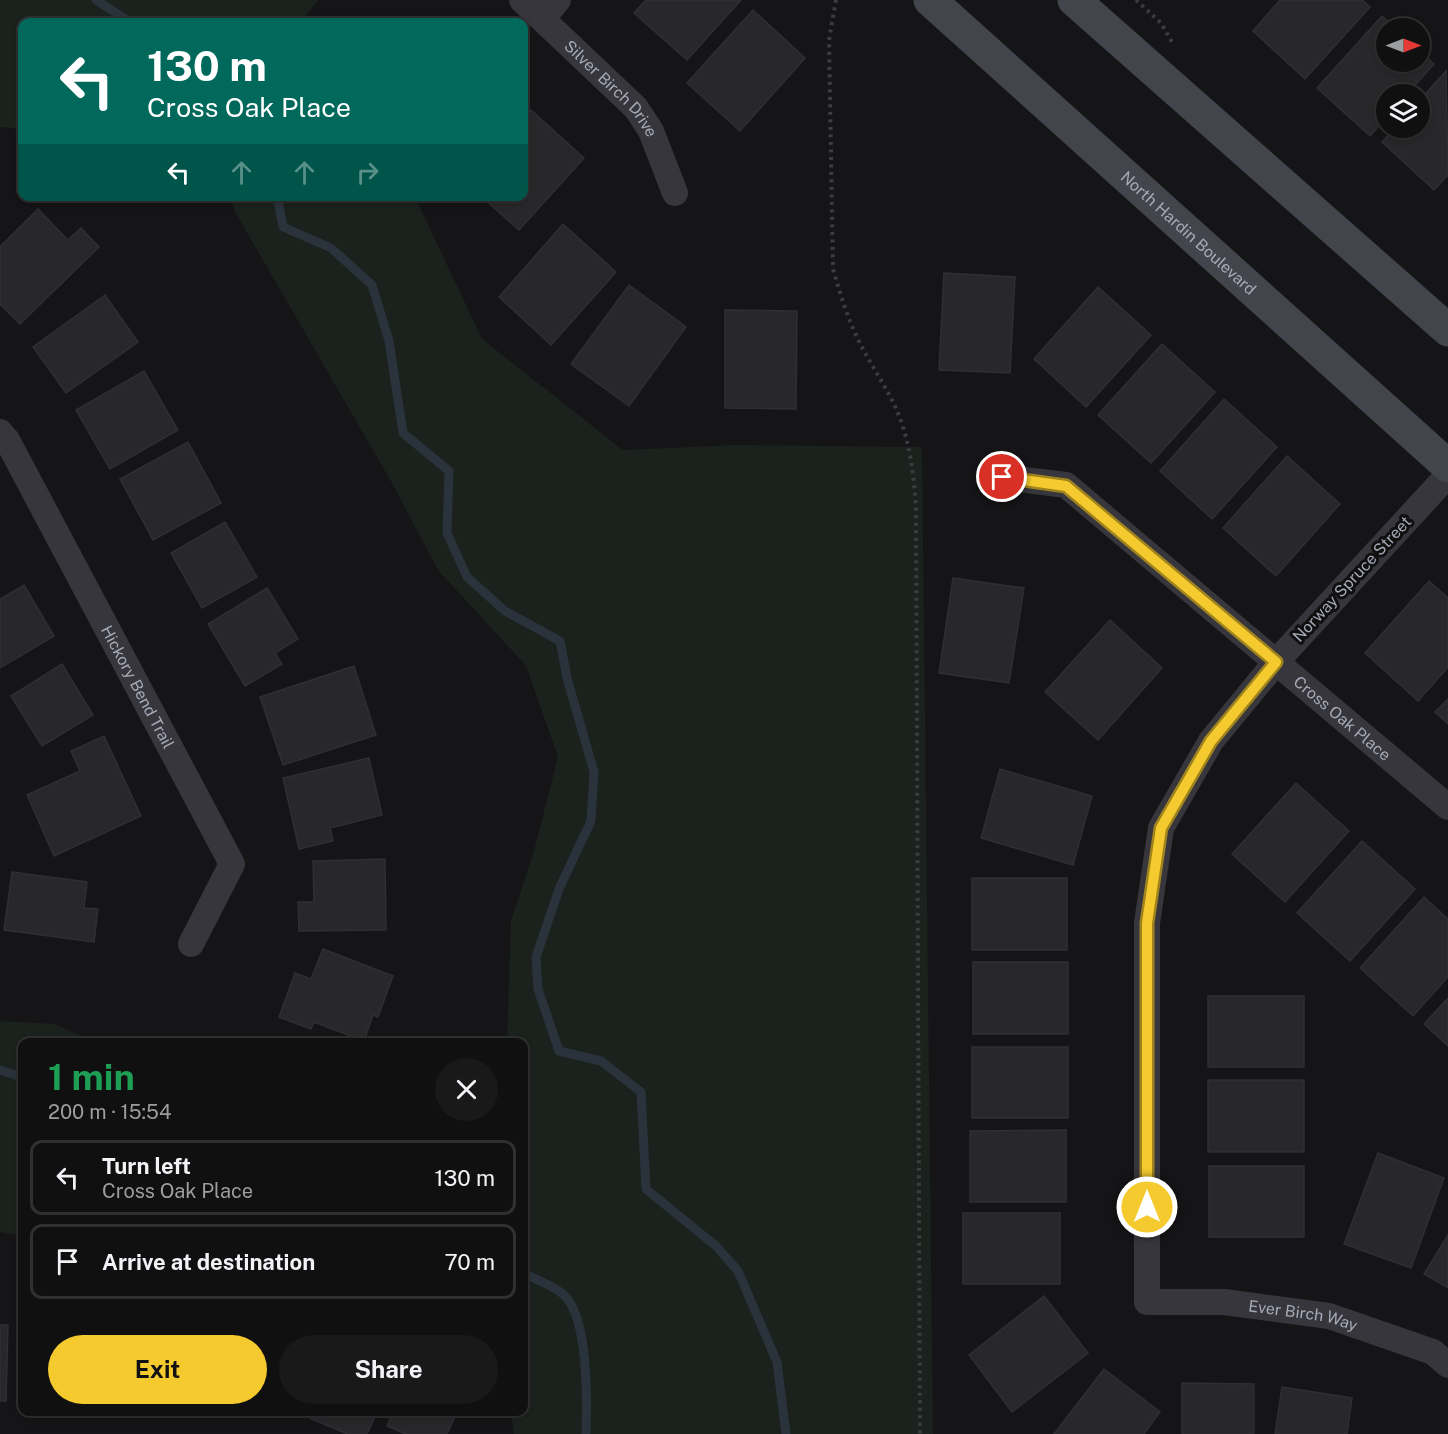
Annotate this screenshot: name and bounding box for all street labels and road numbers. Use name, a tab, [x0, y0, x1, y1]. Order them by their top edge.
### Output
street label: Silver Birch Drive	[561, 36, 662, 139]
street label: North Hardin Boulevard	[1117, 167, 1260, 299]
street label: Norway Spruce Street	[1289, 512, 1415, 646]
street label: Hickory Bend Trail	[98, 622, 178, 752]
street label: Cross Oak Place	[1290, 672, 1395, 764]
street label: Ever Birch Way	[1247, 1296, 1361, 1335]

